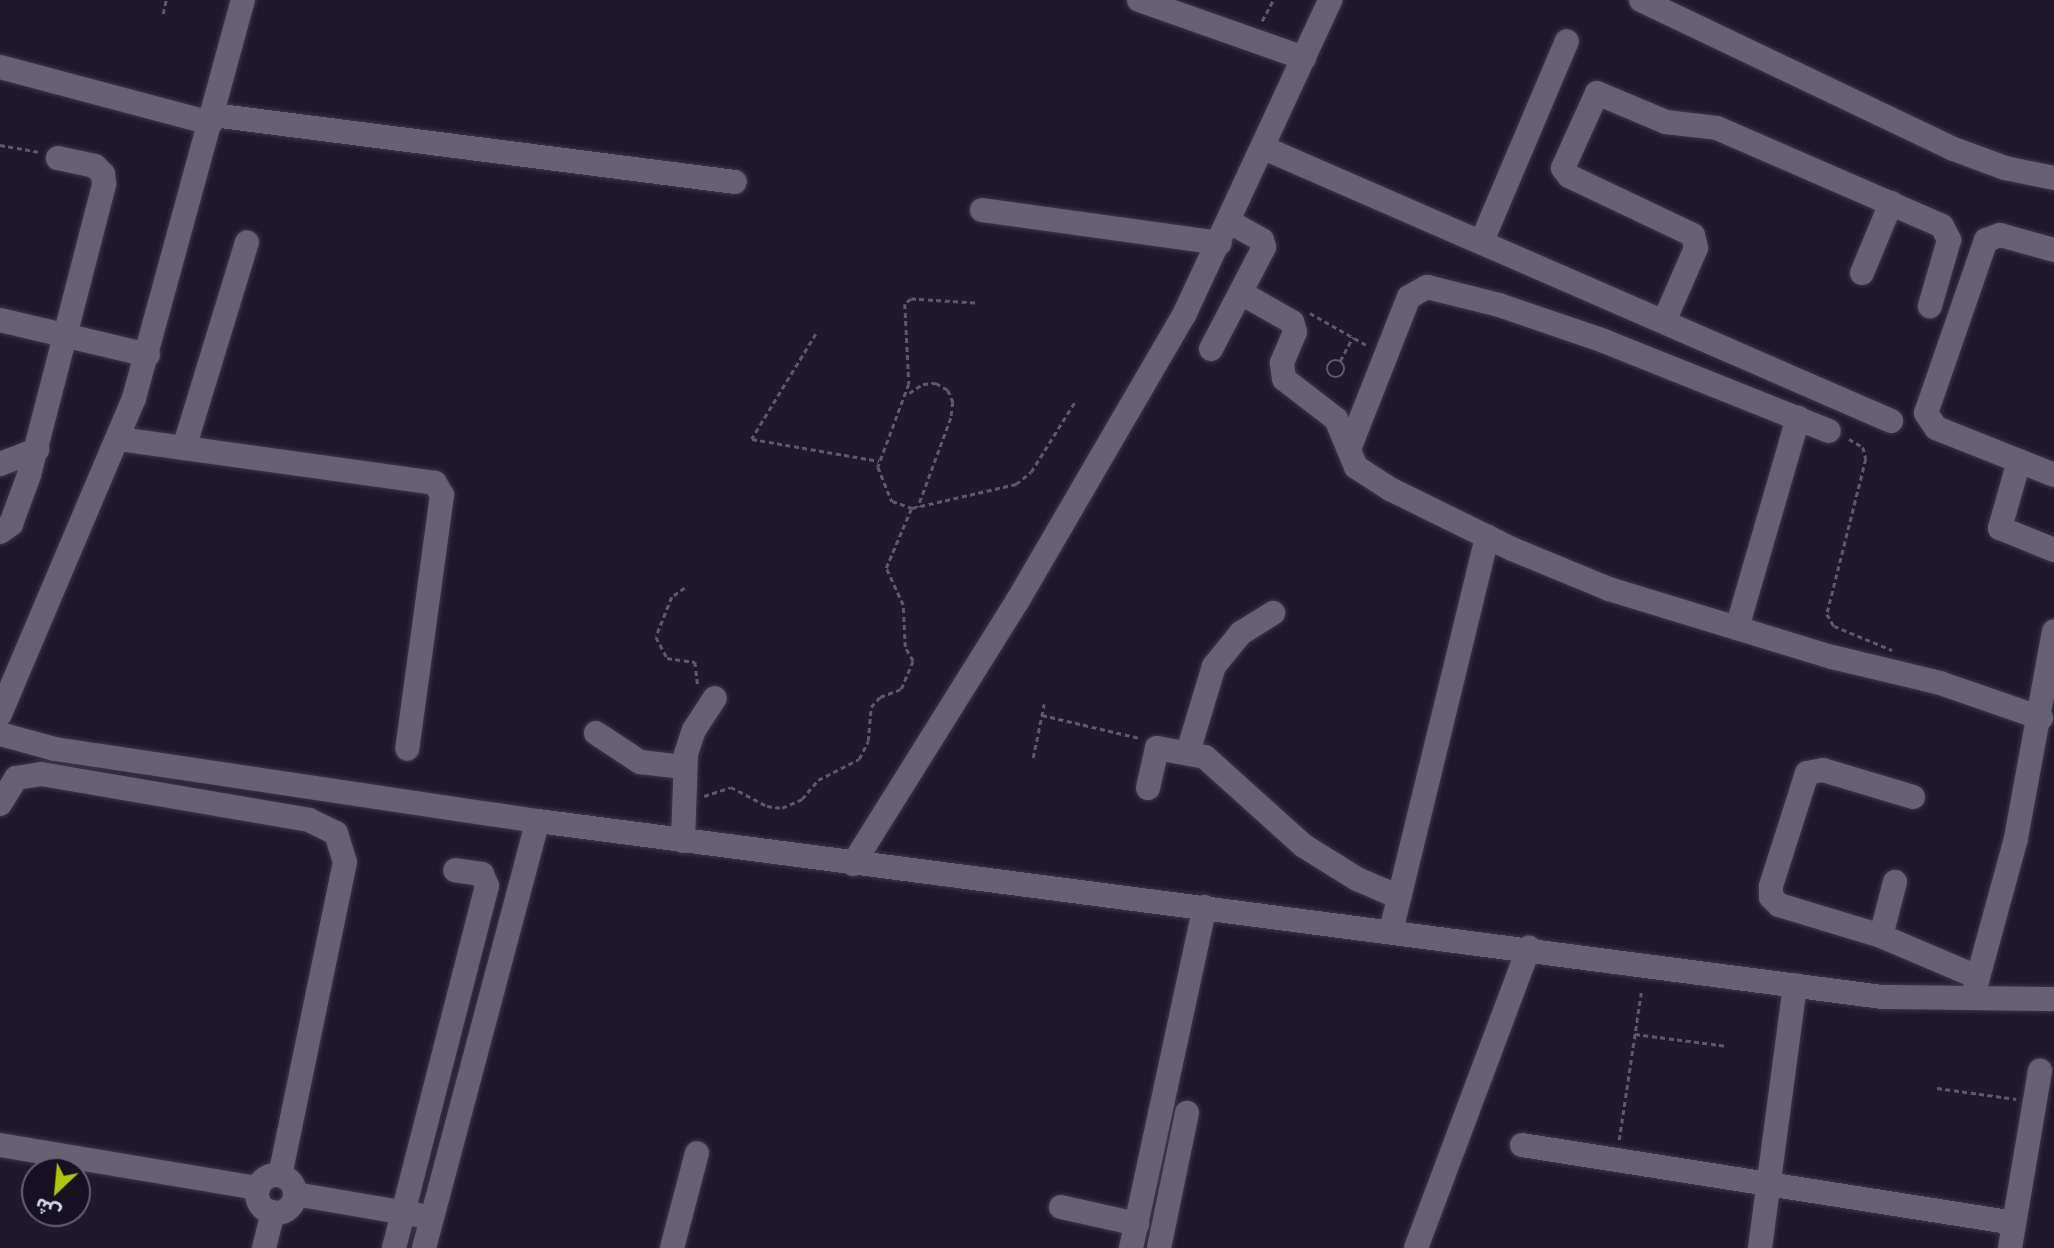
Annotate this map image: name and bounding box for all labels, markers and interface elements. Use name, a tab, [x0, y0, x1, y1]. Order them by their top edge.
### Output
north arrow	[21, 1157, 91, 1227]
text: ش	[31, 1193, 65, 1226]

